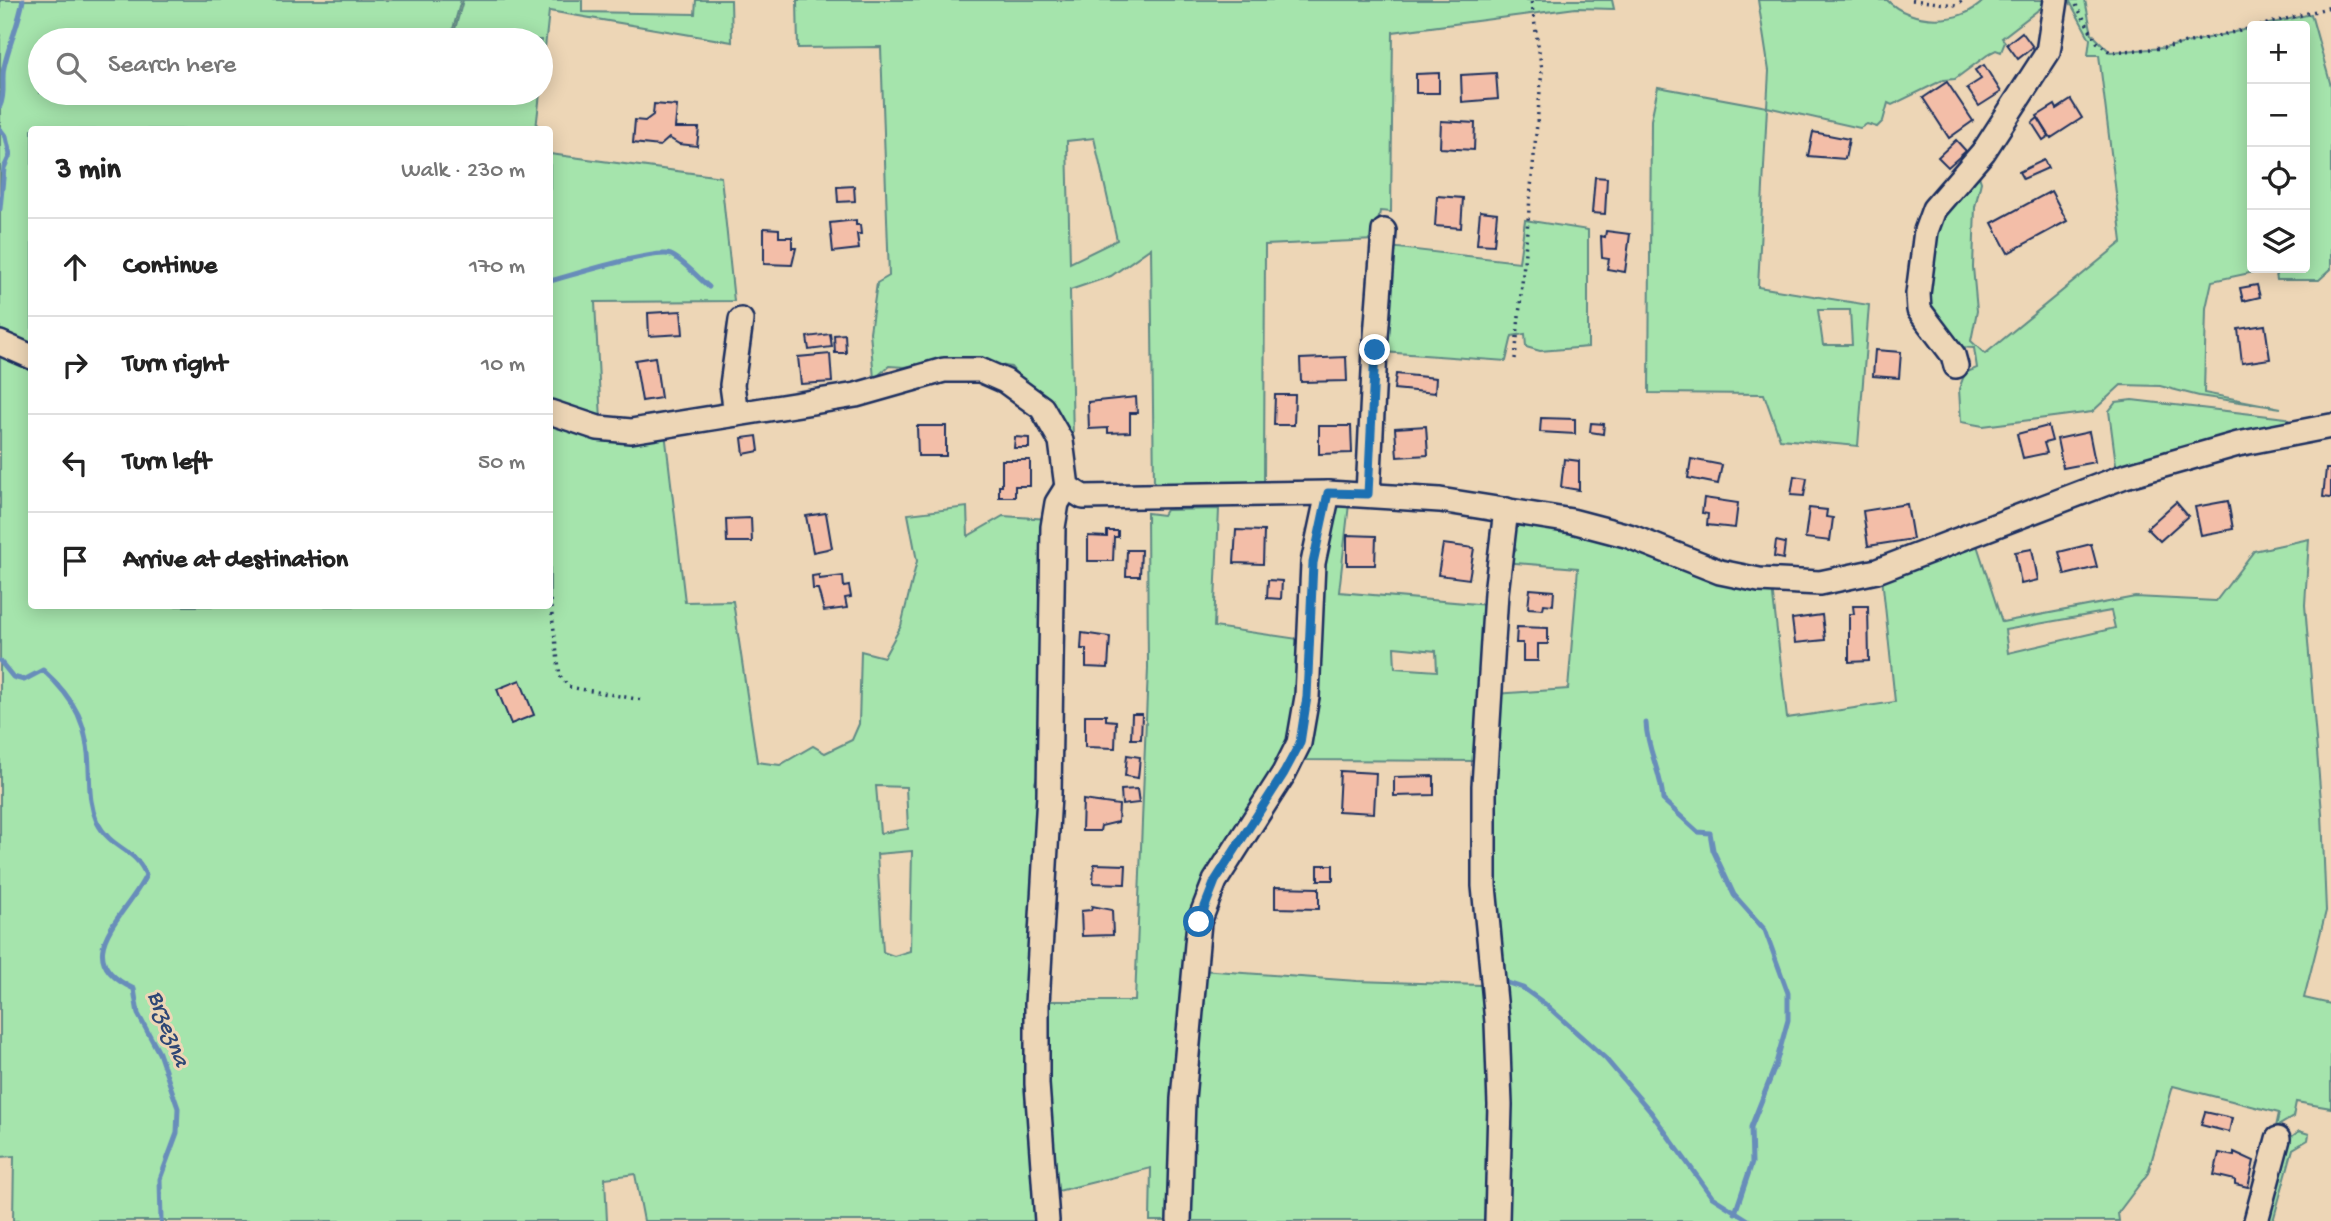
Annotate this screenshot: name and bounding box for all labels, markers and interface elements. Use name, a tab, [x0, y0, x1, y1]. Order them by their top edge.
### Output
map controls	[2247, 21, 2310, 273]
button: +	[2247, 21, 2310, 84]
search box	[28, 28, 553, 105]
icon: search	[52, 48, 90, 86]
text: Search here	[108, 51, 236, 82]
button: −	[2247, 84, 2310, 147]
button: locate	[2247, 147, 2310, 210]
text: 3 min	[56, 154, 121, 189]
text: Walk · 230 m	[401, 158, 525, 185]
button: layers	[2247, 210, 2310, 273]
icon: ahead	[56, 248, 94, 286]
text: Continue	[123, 252, 217, 283]
text: 170 m	[469, 254, 525, 281]
route end	[1359, 334, 1390, 365]
icon: right	[56, 346, 94, 384]
text: Turn right	[123, 350, 227, 381]
text: 10 m	[481, 352, 525, 379]
icon: left	[56, 444, 94, 482]
text: Turn left	[123, 448, 211, 479]
text: 50 m	[478, 450, 525, 477]
icon: arrive	[56, 542, 94, 580]
text: Arrive at destination	[123, 546, 348, 577]
route start	[1183, 906, 1214, 937]
water label: Brzezna	[139, 987, 195, 1073]

